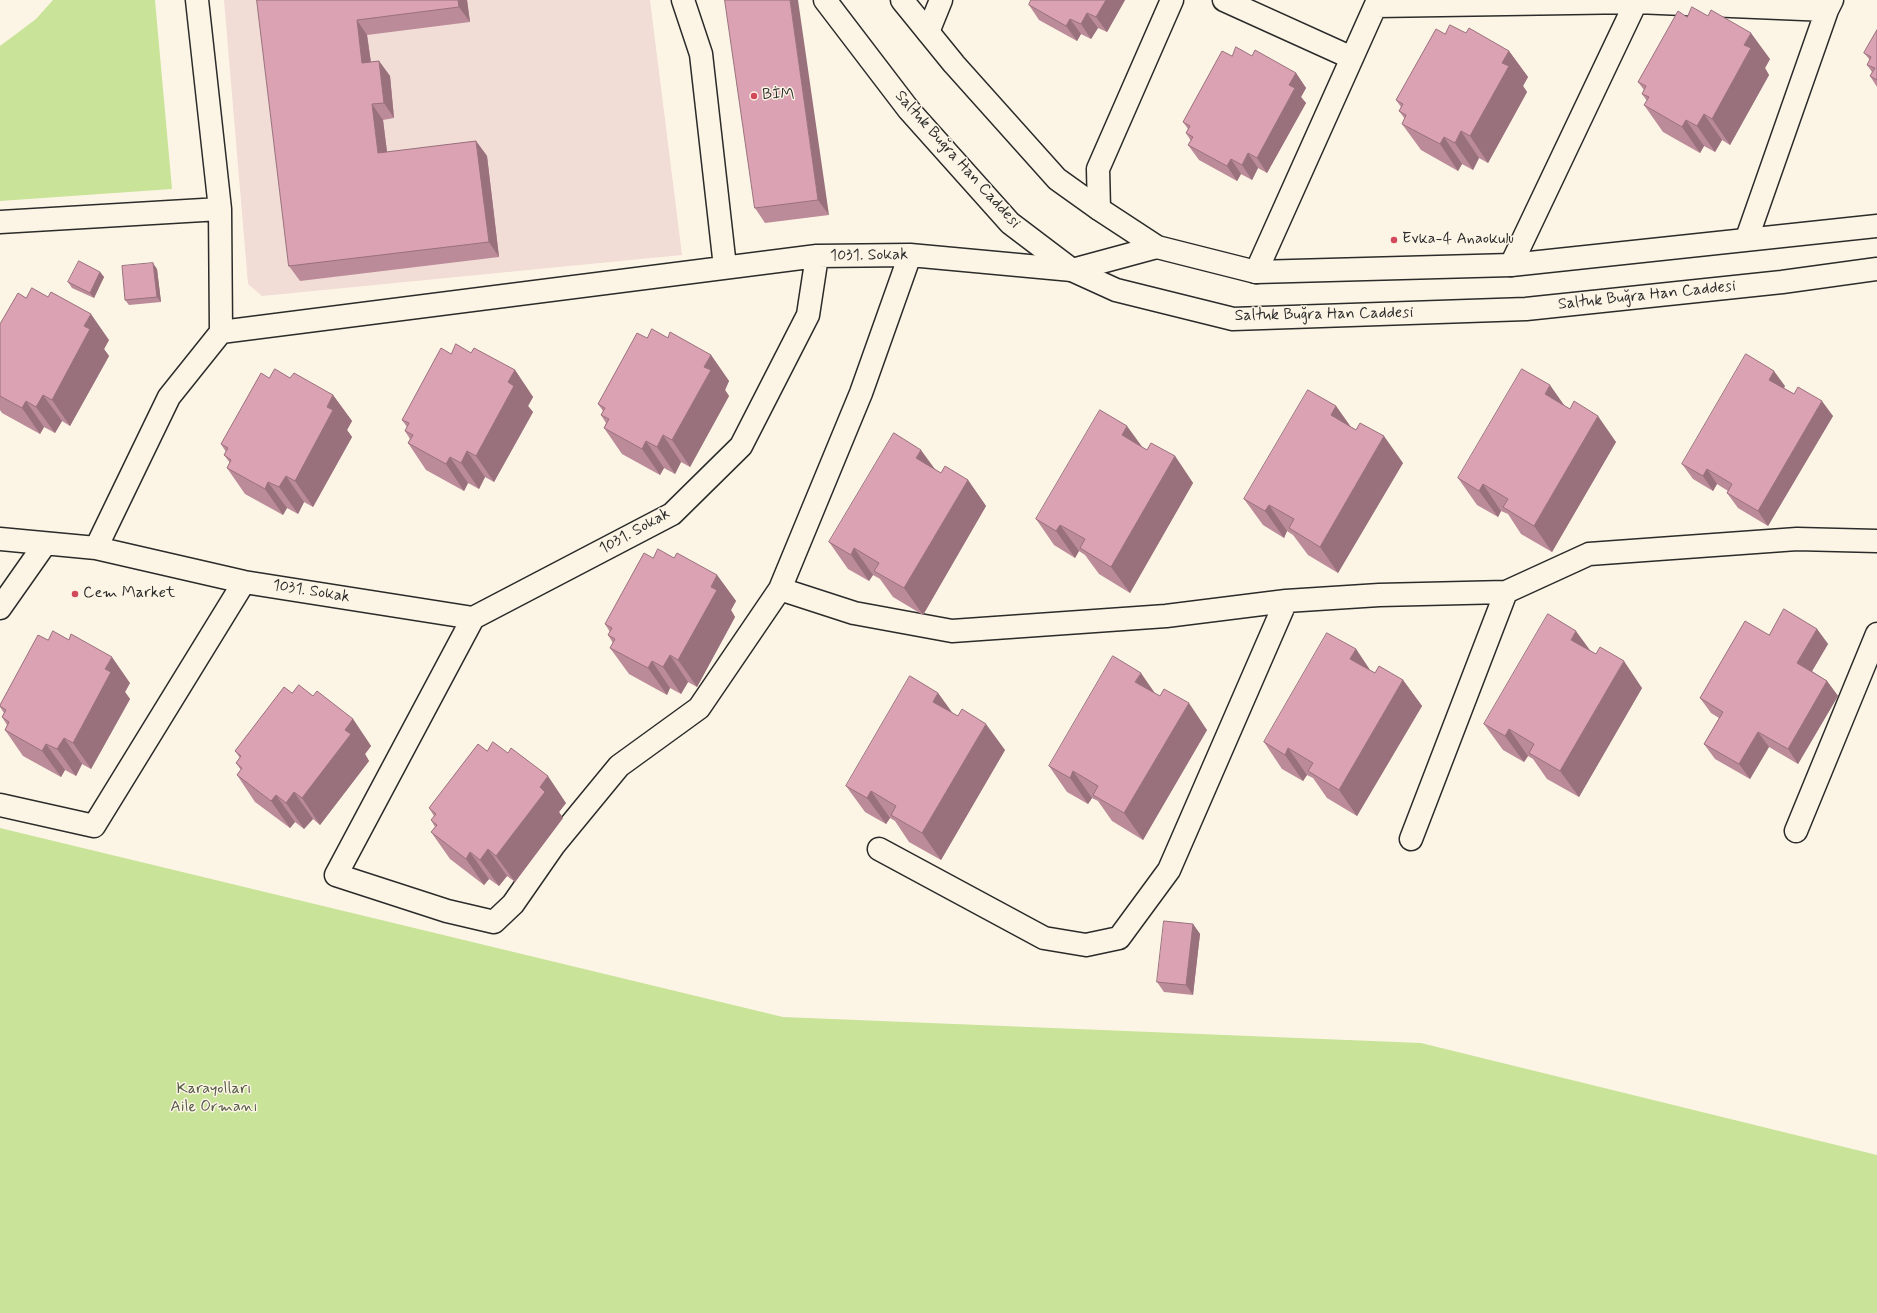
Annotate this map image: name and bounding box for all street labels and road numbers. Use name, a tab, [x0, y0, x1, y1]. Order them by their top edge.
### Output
street label: Saltuk Buğra Han Caddesi	[890, 87, 1024, 233]
street label: 1031. Sokak	[830, 246, 908, 266]
street label: Saltuk Buğra Han Caddesi	[1557, 277, 1737, 315]
street label: Saltuk Buğra Han Caddesi	[1234, 304, 1414, 326]
street label: 1031. Sokak	[596, 505, 674, 559]
street label: 1031. Sokak	[271, 576, 351, 608]

